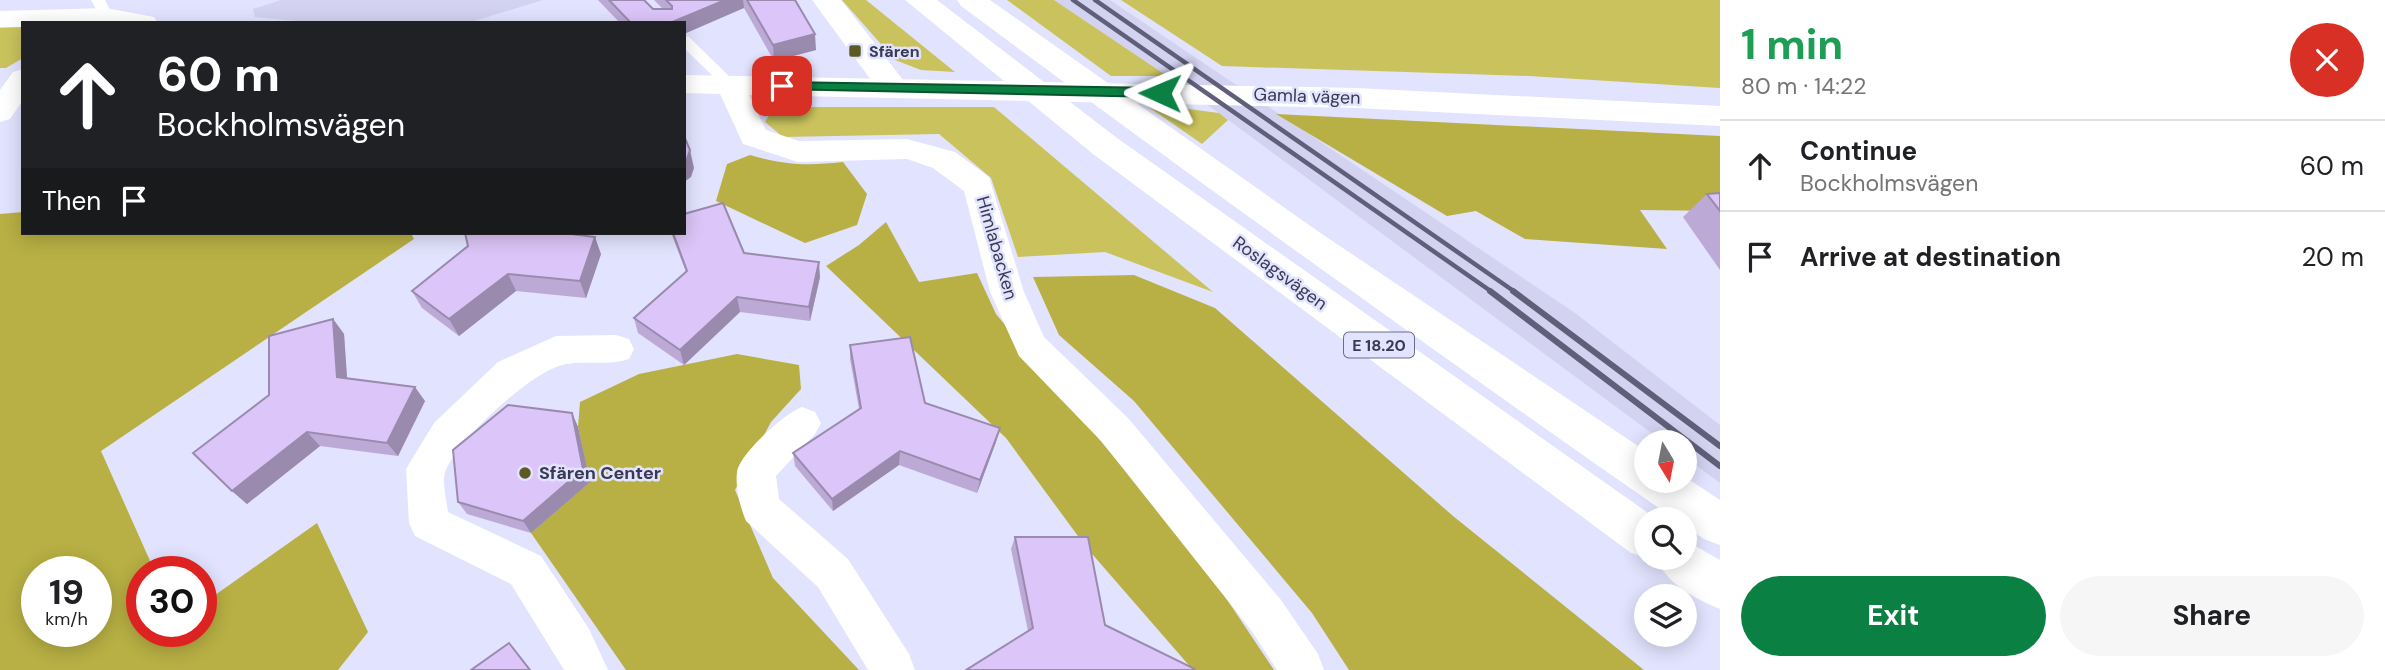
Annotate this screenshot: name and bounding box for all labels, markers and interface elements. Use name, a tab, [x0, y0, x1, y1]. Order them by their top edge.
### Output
text: 1 min	[1741, 17, 1843, 72]
button: close	[2290, 23, 2364, 97]
place label: Sfären	[869, 41, 920, 62]
text: 60 m	[157, 42, 280, 106]
marker: Sfären	[847, 43, 863, 59]
icon: ahead	[42, 49, 133, 140]
pin	[752, 56, 812, 116]
position arrow	[1123, 56, 1197, 130]
icon: arrive	[763, 67, 801, 105]
text: 80 m · 14:22	[1741, 71, 1866, 101]
street label: Gamla vägen	[1253, 82, 1361, 110]
text: Bockholmsvägen	[157, 104, 405, 146]
text: Continue	[1800, 134, 1917, 168]
icon: ahead	[1741, 147, 1779, 185]
text: 60 m	[2300, 149, 2364, 183]
text: Bockholmsvägen	[1800, 168, 1978, 198]
icon: arrive	[115, 182, 153, 220]
text: Then	[42, 184, 101, 218]
street label: Himlabacken	[971, 193, 1023, 303]
street label: Roslagsvägen	[1228, 231, 1332, 315]
icon: arrive	[1741, 238, 1779, 276]
text: Arrive at destination	[1800, 240, 2061, 274]
text: 20 m	[2301, 240, 2364, 274]
road number: E 18.20	[1344, 332, 1414, 358]
north arrow	[1634, 430, 1698, 494]
map controls	[1634, 430, 1697, 647]
place label: Sfären Center	[539, 461, 661, 485]
marker: Sfären Center	[517, 465, 533, 481]
button: search	[1634, 507, 1697, 570]
speed limit sign: 30	[126, 556, 217, 647]
text: 19	[49, 569, 84, 615]
button: Exit	[1741, 576, 2046, 656]
button: Share	[2060, 576, 2364, 656]
button: layers	[1634, 584, 1697, 647]
text: km/h	[45, 607, 88, 631]

